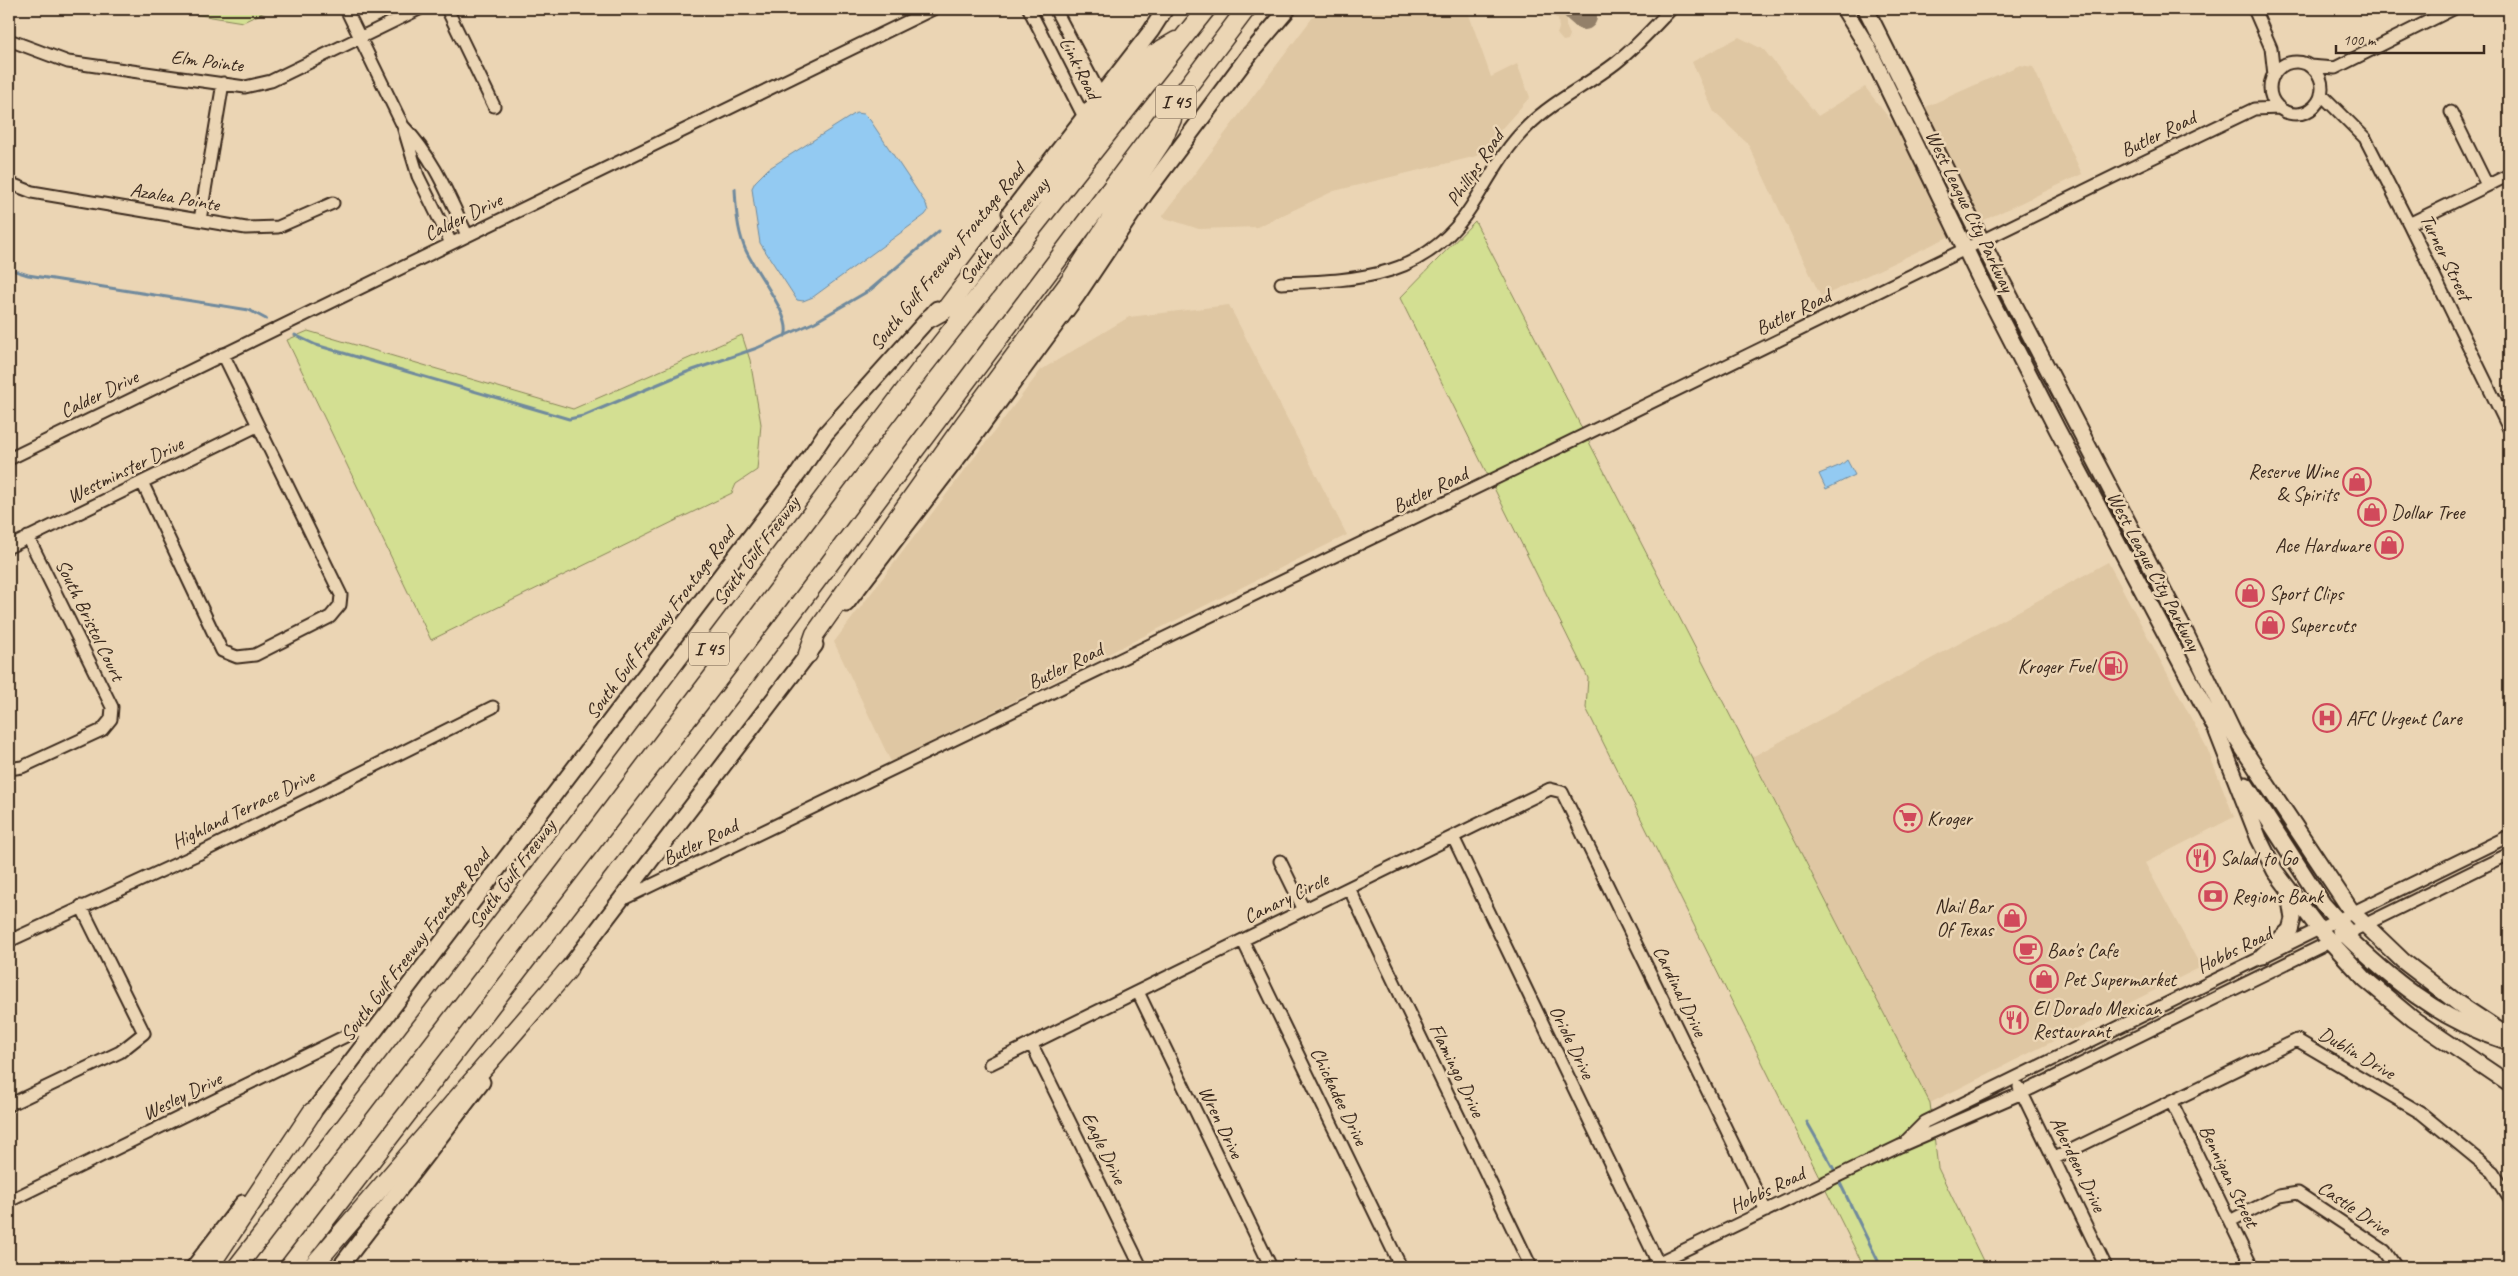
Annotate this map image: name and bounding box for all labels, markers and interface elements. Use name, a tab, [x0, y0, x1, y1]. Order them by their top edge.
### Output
scale bar	[2336, 22, 2483, 54]
text: 100 m	[2343, 31, 2377, 50]
street label: Link Road	[1054, 33, 1108, 106]
street label: Elm Pointe	[169, 44, 246, 78]
road number: I 45	[1156, 85, 1196, 118]
street label: Butler Road	[2116, 104, 2202, 163]
street label: Phillips Road	[1440, 123, 1511, 211]
street label: West League City Parkway	[1920, 126, 2021, 298]
street label: South Gulf Freeway Frontage Road	[864, 156, 1032, 356]
street label: South Gulf Freeway	[953, 171, 1056, 290]
street label: Azalea Pointe	[129, 177, 223, 217]
street label: Calder Drive	[420, 187, 507, 247]
street label: Turner Street	[2414, 210, 2479, 307]
street label: Butler Road	[1751, 282, 1837, 341]
street label: Calder Drive	[56, 364, 143, 424]
street label: Westminster Drive	[63, 430, 188, 509]
place label: Reserve Wine & Spirits	[2248, 459, 2340, 507]
street label: Butler Road	[1388, 460, 1474, 519]
shop icon: Reserve Wine & Spirits	[2342, 467, 2372, 497]
street label: West League City Parkway	[2101, 487, 2208, 657]
street label: South Gulf Freeway	[707, 490, 807, 611]
shop icon: Dollar Tree	[2357, 497, 2387, 527]
place label: Dollar Tree	[2391, 500, 2466, 525]
street label: South Gulf Freeway Frontage Road	[580, 519, 742, 724]
shop icon: Ace Hardware	[2374, 530, 2404, 560]
place label: Ace Hardware	[2275, 533, 2371, 558]
street label: South Bristol Court	[50, 555, 131, 687]
shop icon: Sport Clips	[2235, 578, 2265, 608]
place label: Sport Clips	[2269, 581, 2345, 606]
shop icon: Supercuts	[2255, 610, 2285, 640]
place label: Supercuts	[2289, 613, 2357, 638]
road number: I 45	[689, 633, 729, 666]
street label: Butler Road	[1023, 636, 1109, 695]
fuel station icon: Kroger Fuel	[2098, 651, 2128, 681]
place label: Kroger Fuel	[2018, 654, 2098, 679]
hospital icon: AFC Urgent Care	[2312, 703, 2342, 733]
place label: AFC Urgent Care	[2346, 706, 2463, 731]
street label: Highland Terrace Drive	[167, 763, 320, 854]
supermarket icon: Kroger	[1893, 803, 1923, 833]
place label: Kroger	[1927, 806, 1974, 831]
street label: Butler Road	[658, 812, 744, 871]
street label: South Gulf Freeway	[463, 813, 563, 934]
street label: South Gulf Freeway Frontage Road	[335, 841, 497, 1046]
restaurant icon: Salad to Go	[2186, 843, 2216, 873]
place label: Salad to Go	[2220, 846, 2299, 871]
street label: Canary Circle	[1239, 866, 1334, 929]
bank icon: Regions Bank	[2198, 881, 2228, 911]
place label: Regions Bank	[2232, 884, 2325, 909]
place label: Nail Bar Of Texas	[1935, 894, 1995, 942]
shop icon: Nail Bar Of Texas	[1997, 903, 2027, 933]
street label: Hobbs Road	[2192, 920, 2278, 979]
cafe icon: Bao's Cafe	[2013, 935, 2043, 965]
place label: Bao's Cafe	[2047, 938, 2119, 963]
street label: Cardinal Drive	[1647, 941, 1713, 1042]
shop icon: Pet Supermarket	[2029, 964, 2059, 994]
place label: Pet Supermarket	[2063, 967, 2178, 992]
place label: El Dorado Mexican Restaurant	[2033, 996, 2162, 1044]
street label: Oriole Drive	[1544, 1001, 1601, 1084]
restaurant icon: El Dorado Mexican Restaurant	[1999, 1005, 2029, 1035]
street label: Flamingo Drive	[1424, 1019, 1491, 1122]
street label: Dublin Drive	[2314, 1021, 2401, 1086]
street label: Chickadee Drive	[1305, 1043, 1374, 1151]
street label: Wesley Drive	[138, 1065, 227, 1126]
street label: Wren Drive	[1193, 1082, 1250, 1164]
street label: Eagle Drive	[1076, 1108, 1133, 1189]
street label: Aberdeen Drive	[2044, 1112, 2112, 1217]
street label: Bennigan Street	[2193, 1121, 2266, 1233]
street label: Hobbs Road	[1725, 1160, 1811, 1219]
street label: Castle Drive	[2313, 1175, 2396, 1242]

